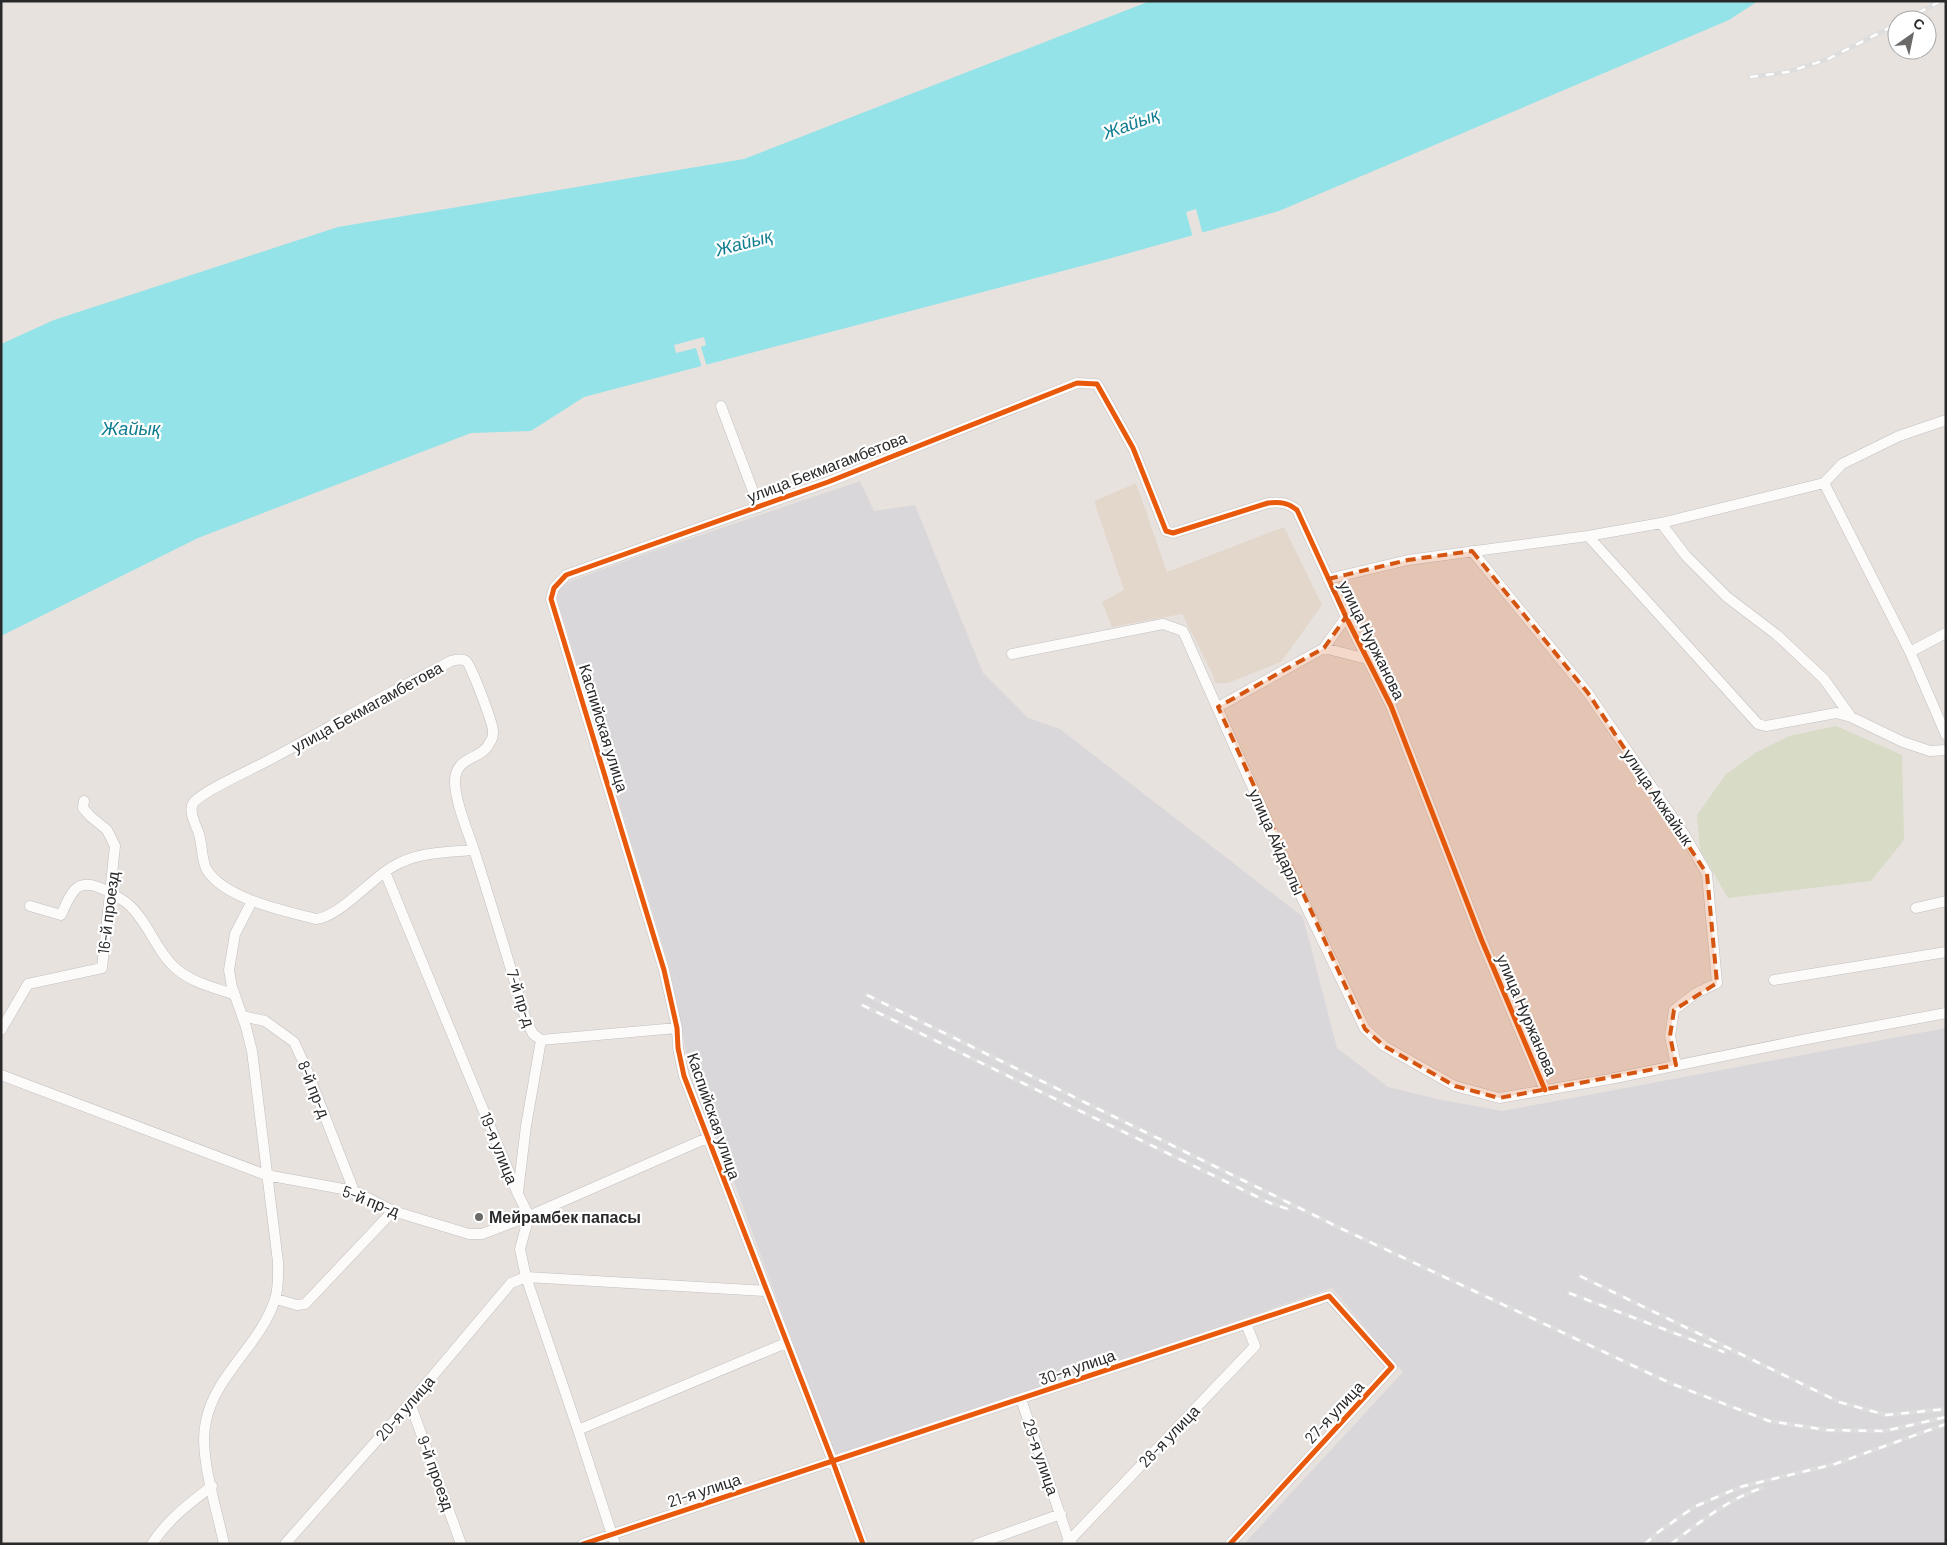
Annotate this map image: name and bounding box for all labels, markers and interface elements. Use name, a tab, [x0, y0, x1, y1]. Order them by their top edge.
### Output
north arrow	[1887, 10, 1937, 60]
text: С	[1910, 14, 1928, 34]
water label: Жайық	[1099, 102, 1163, 144]
water label: Жайық	[712, 223, 776, 260]
water label: Жайық	[101, 417, 162, 439]
street label: улица Бекмагамбетова	[744, 427, 909, 506]
street label: улица Нуржанова	[1335, 577, 1410, 702]
street label: улица Бекмагамбетова	[288, 657, 445, 756]
street label: Каспийская улица	[576, 662, 633, 794]
street label: улица Акжайык	[1619, 745, 1698, 849]
street label: улица Айдарлы	[1246, 786, 1309, 898]
street label: 16-й проезд	[93, 870, 122, 956]
street label: улица Нуржанова	[1493, 951, 1562, 1078]
street label: 7-й пр-д	[503, 967, 540, 1030]
street label: Каспийская улица	[684, 1050, 745, 1182]
street label: 8-й пр-д	[294, 1057, 335, 1121]
street label: 19-я улица	[476, 1109, 523, 1187]
street label: 5-й пр-д	[340, 1181, 403, 1220]
place label: Мейрамбек папасы	[489, 1207, 641, 1226]
marker: Мейрамбек папасы	[473, 1211, 485, 1223]
street label: 30-я улица	[1036, 1345, 1118, 1388]
street label: 20-я улица	[371, 1371, 438, 1444]
street label: 27-я улица	[1300, 1376, 1367, 1447]
street label: 28-я улица	[1134, 1401, 1203, 1471]
street label: 29-я улица	[1020, 1416, 1063, 1497]
street label: 9-й проезд	[414, 1433, 459, 1513]
street label: 21-я улица	[665, 1469, 743, 1510]

